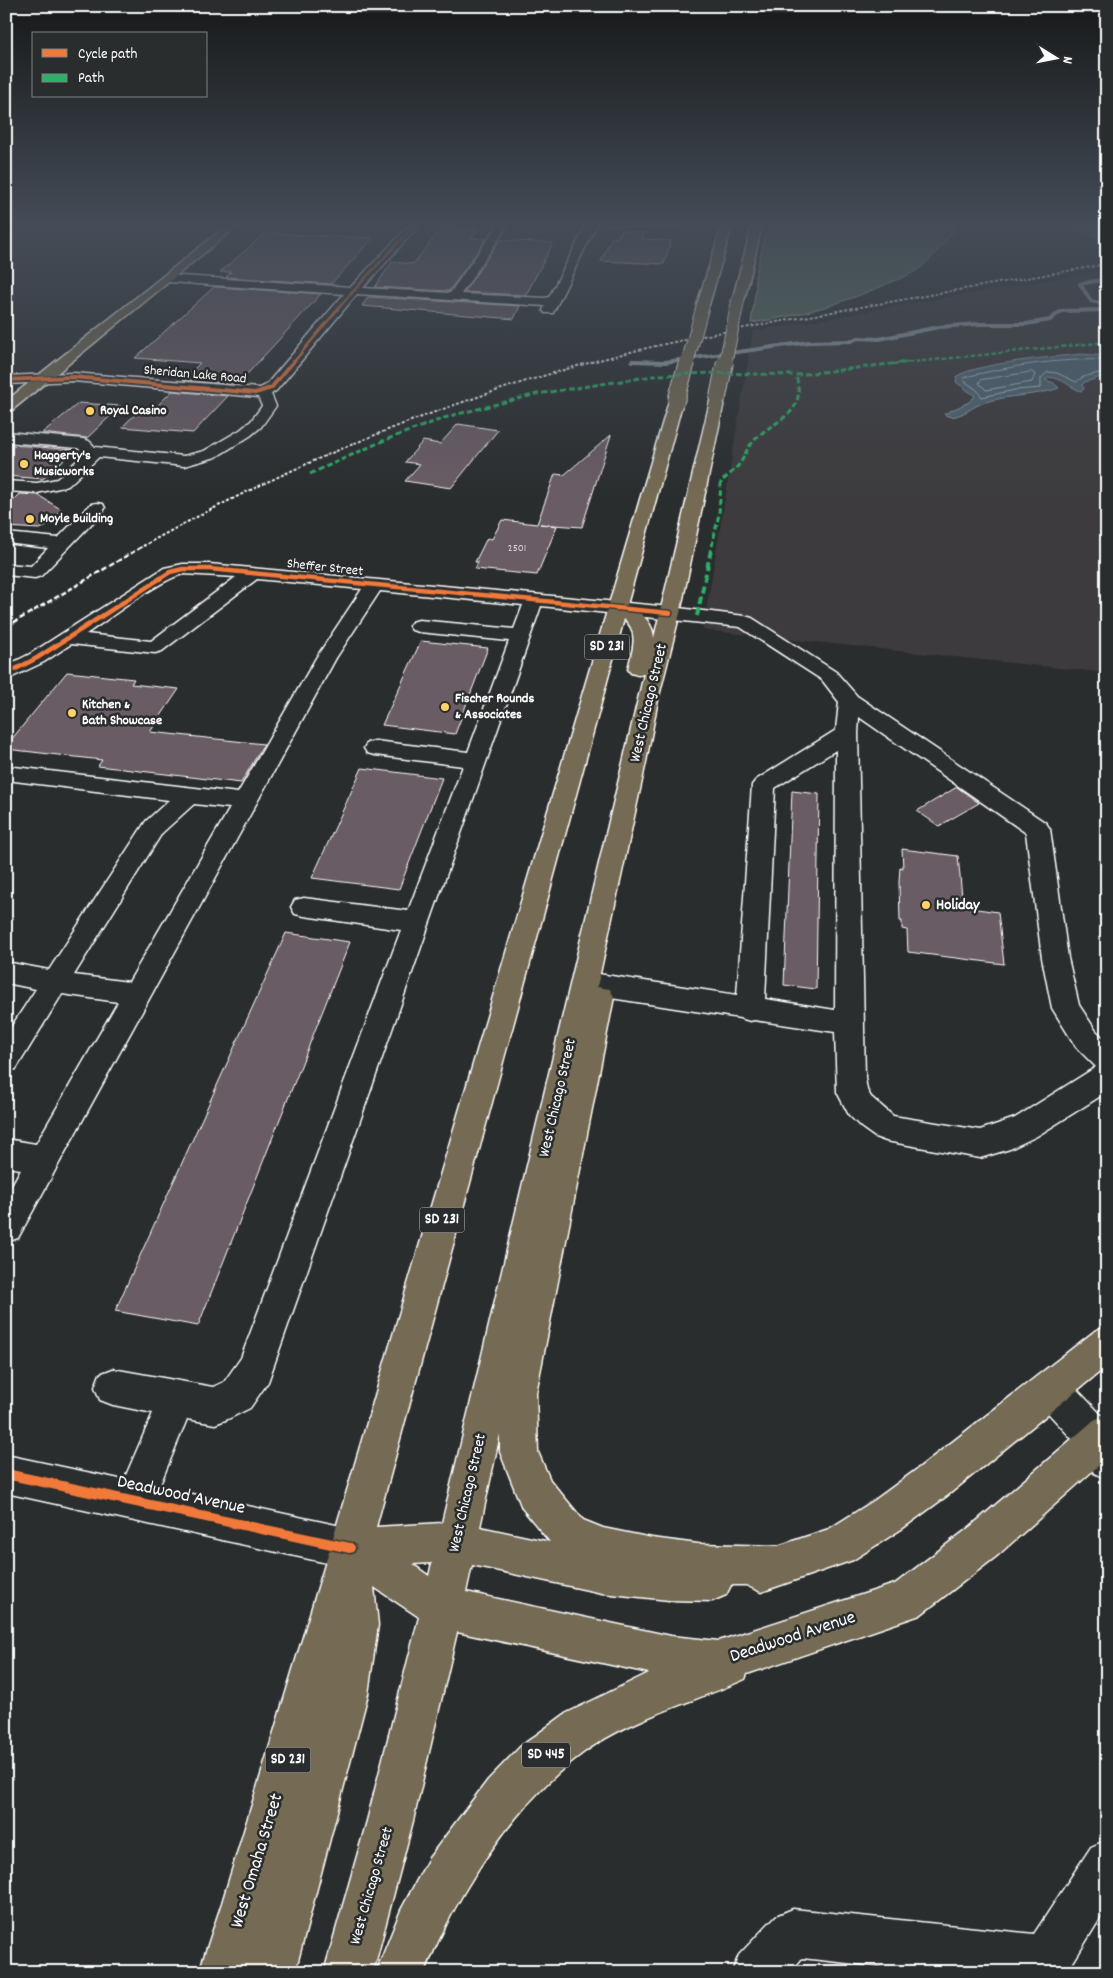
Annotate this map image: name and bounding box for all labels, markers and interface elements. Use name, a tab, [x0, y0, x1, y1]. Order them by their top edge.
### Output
legend	[32, 32, 208, 98]
north arrow	[1030, 32, 1080, 82]
text: Cycle path	[78, 44, 138, 66]
text: N	[1056, 55, 1077, 65]
text: Path	[78, 68, 104, 90]
street label: Sheridan Lake Road	[143, 361, 247, 389]
place label: Royal Casino	[100, 401, 166, 421]
marker: Royal Casino	[84, 405, 96, 417]
place label: Haggerty's Musicworks	[34, 446, 95, 482]
marker: Haggerty's Musicworks	[18, 458, 30, 470]
place label: Moyle Building	[40, 509, 113, 529]
marker: Moyle Building	[24, 513, 36, 525]
house number: 2501	[508, 541, 526, 557]
street label: Sheffer Street	[286, 554, 364, 582]
road number: SD 231	[584, 634, 630, 660]
street label: West Chicago Street	[624, 641, 674, 765]
place label: Fischer Rounds & Associates	[455, 689, 534, 725]
place label: Kitchen & Bath Showcase	[82, 695, 162, 731]
marker: Fischer Rounds & Associates	[439, 701, 451, 713]
marker: Kitchen & Bath Showcase	[66, 707, 78, 719]
place label: Holiday	[936, 894, 981, 917]
marker: Holiday	[920, 899, 932, 911]
street label: West Chicago Street	[533, 1036, 583, 1160]
road number: SD 231	[420, 1208, 464, 1232]
street label: West Chicago Street	[443, 1431, 493, 1555]
street label: Deadwood Avenue	[114, 1469, 248, 1523]
street label: Deadwood Avenue	[727, 1605, 859, 1671]
road number: SD 445	[522, 1742, 570, 1768]
road number: SD 231	[266, 1748, 310, 1772]
street label: West Omaha Street	[225, 1790, 291, 1932]
street label: West Chicago Street	[344, 1824, 400, 1947]

